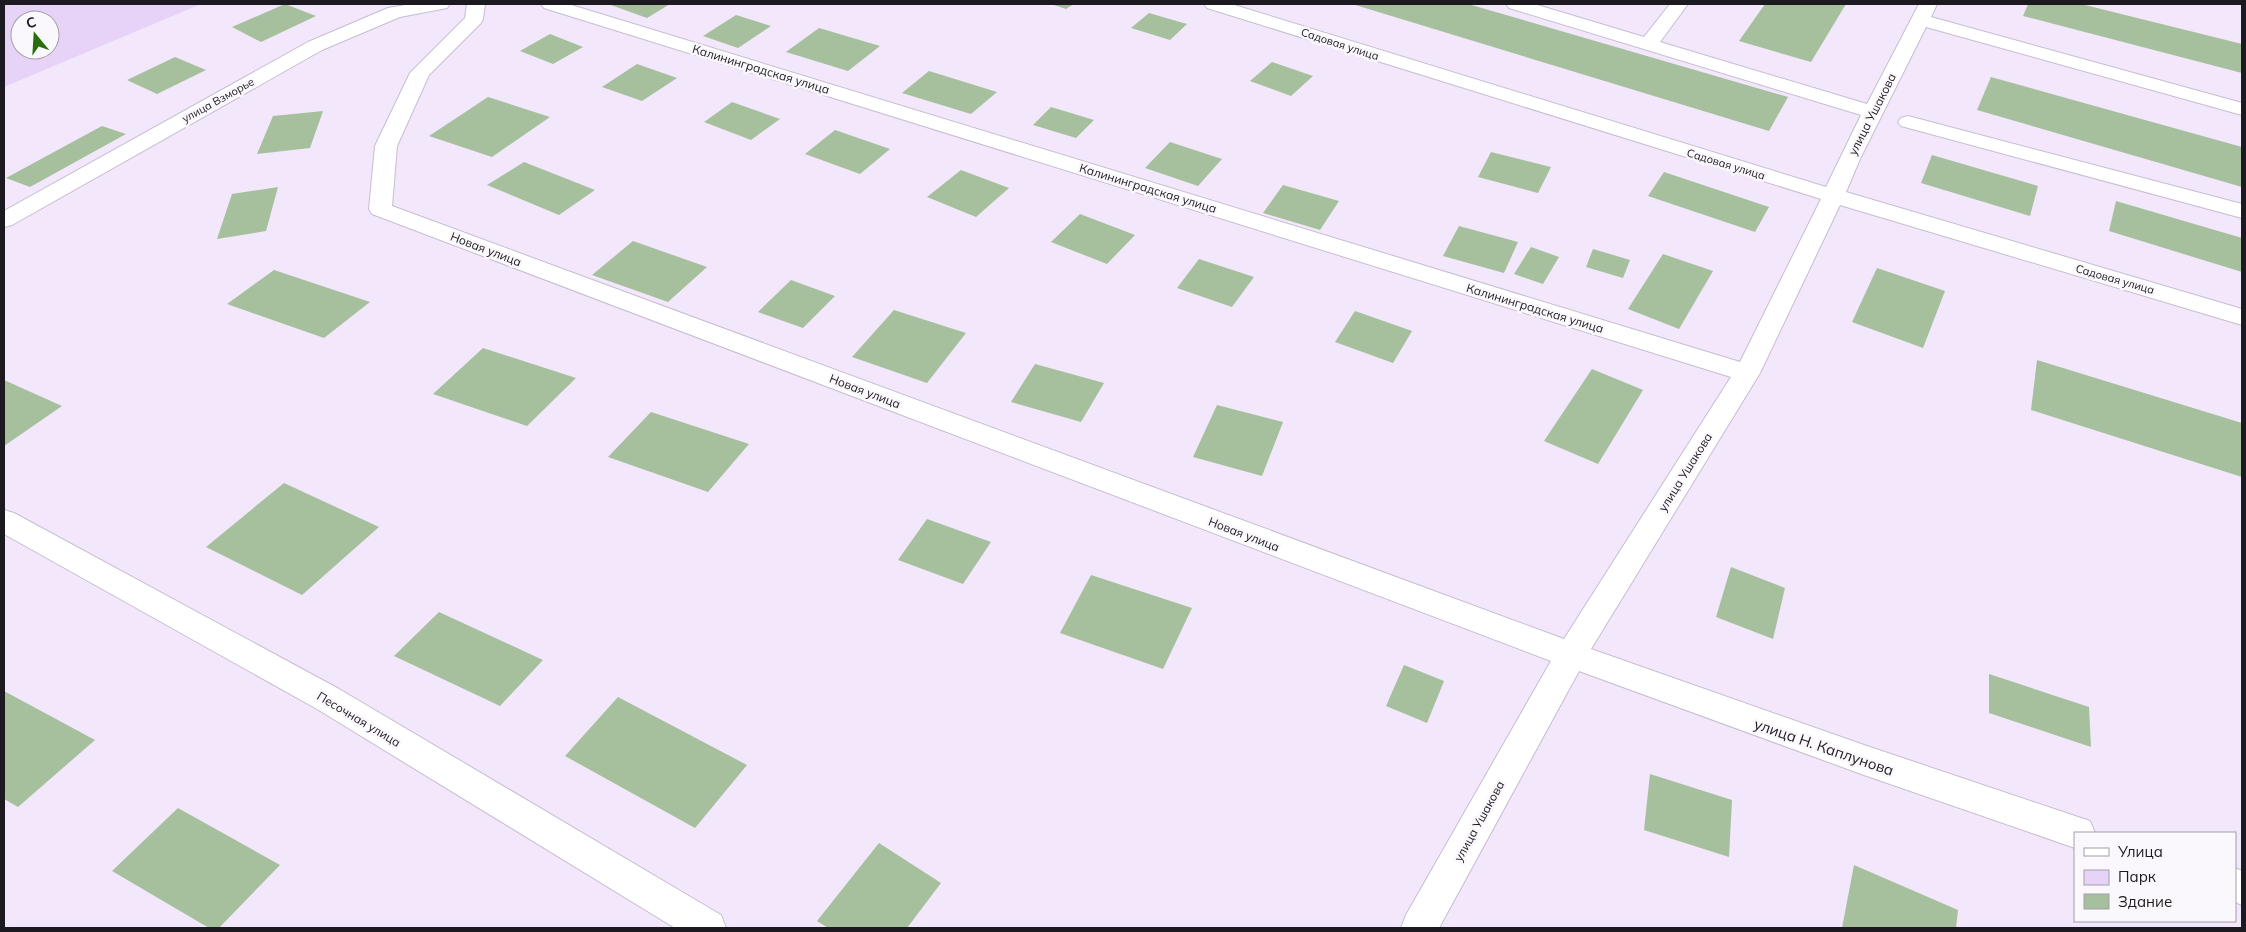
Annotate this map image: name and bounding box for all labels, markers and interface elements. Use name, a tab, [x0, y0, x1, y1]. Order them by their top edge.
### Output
north arrow	[10, 10, 60, 60]
text: С	[24, 13, 38, 33]
street label: Садовая улица	[1299, 25, 1381, 63]
street label: Калининградская улица	[691, 41, 831, 97]
street label: улица Ушакова	[1845, 70, 1899, 158]
street label: улица Взморье	[179, 74, 257, 126]
street label: Садовая улица	[1685, 145, 1767, 183]
street label: Калининградская улица	[1078, 160, 1218, 216]
street label: Новая улица	[448, 229, 524, 269]
street label: Садовая улица	[2074, 261, 2156, 297]
street label: Калининградская улица	[1465, 280, 1605, 336]
street label: Новая улица	[827, 371, 903, 411]
street label: улица Ушакова	[1655, 430, 1715, 514]
street label: Новая улица	[1206, 514, 1282, 554]
street label: Песочная улица	[315, 688, 403, 750]
street label: улица Н. Каплунова	[1752, 714, 1896, 780]
street label: улица Ушакова	[1451, 778, 1507, 864]
legend	[2074, 832, 2236, 922]
text: Улица	[2117, 842, 2163, 861]
text: Парк	[2118, 867, 2157, 886]
text: Здание	[2118, 892, 2172, 911]

